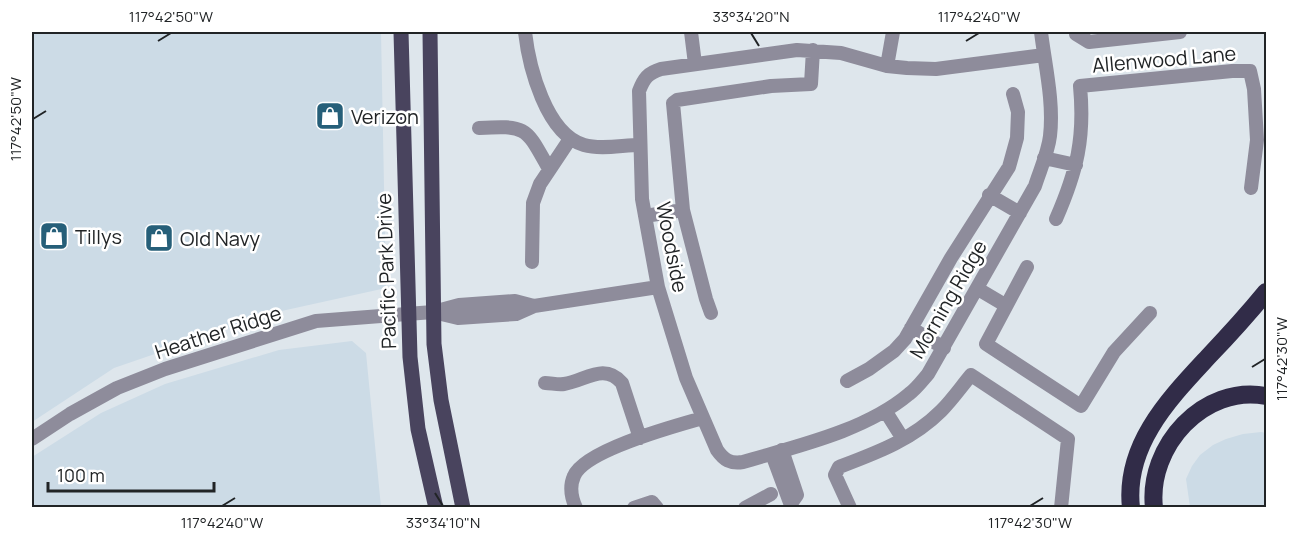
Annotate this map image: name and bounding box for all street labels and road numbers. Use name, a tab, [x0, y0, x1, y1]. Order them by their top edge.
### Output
street label: Allenwood Lane	[1091, 39, 1237, 79]
street label: Pacific Park Drive	[370, 193, 402, 349]
street label: Woodside	[650, 199, 694, 295]
street label: Morning Ridge	[903, 235, 993, 363]
street label: Heather Ridge	[151, 299, 285, 365]

